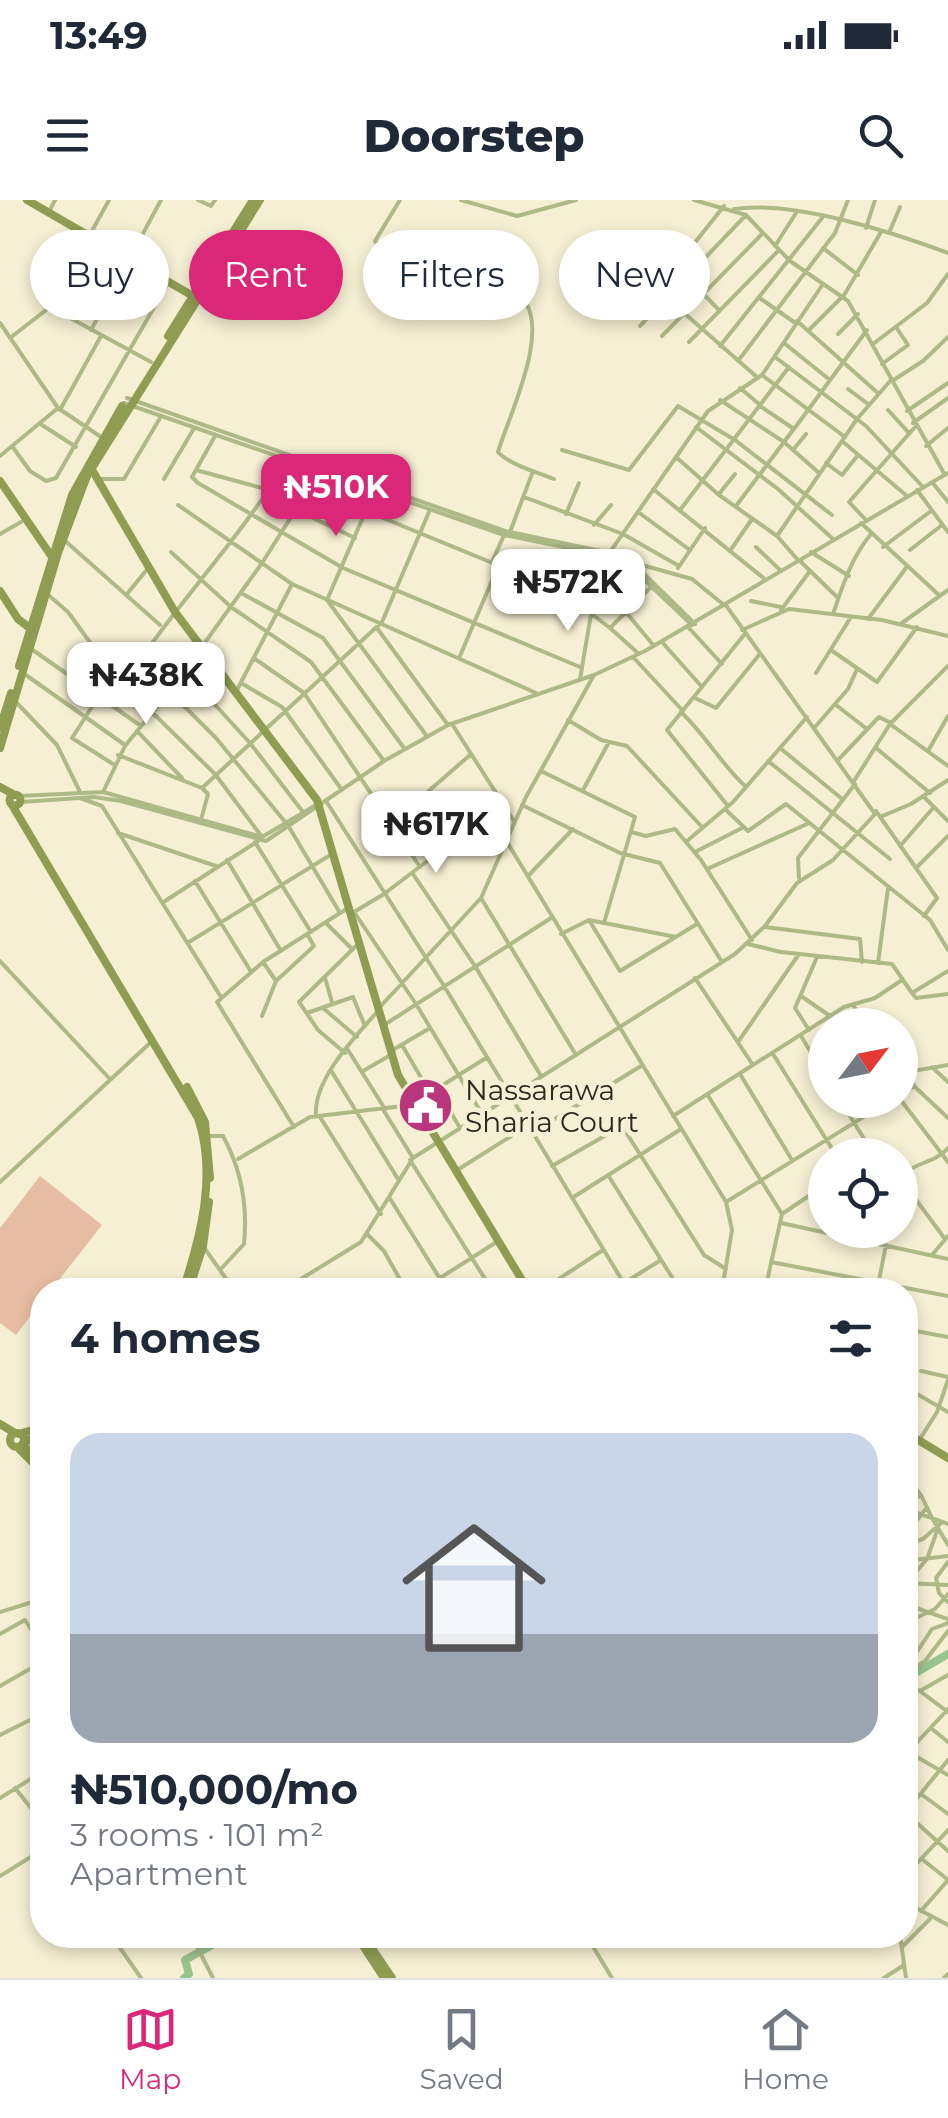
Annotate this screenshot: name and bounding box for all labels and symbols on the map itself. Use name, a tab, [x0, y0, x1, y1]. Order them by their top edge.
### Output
pin: ₦510K	[266, 454, 406, 539]
pin: ₦572K	[498, 549, 638, 634]
pin: ₦438K	[76, 642, 216, 727]
pin: ₦617K	[366, 791, 506, 876]
north arrow	[808, 1008, 918, 1118]
place label: Nassarawa Sharia Court	[465, 1073, 639, 1139]
public building icon: Nassarawa Sharia Court	[396, 1076, 456, 1136]

